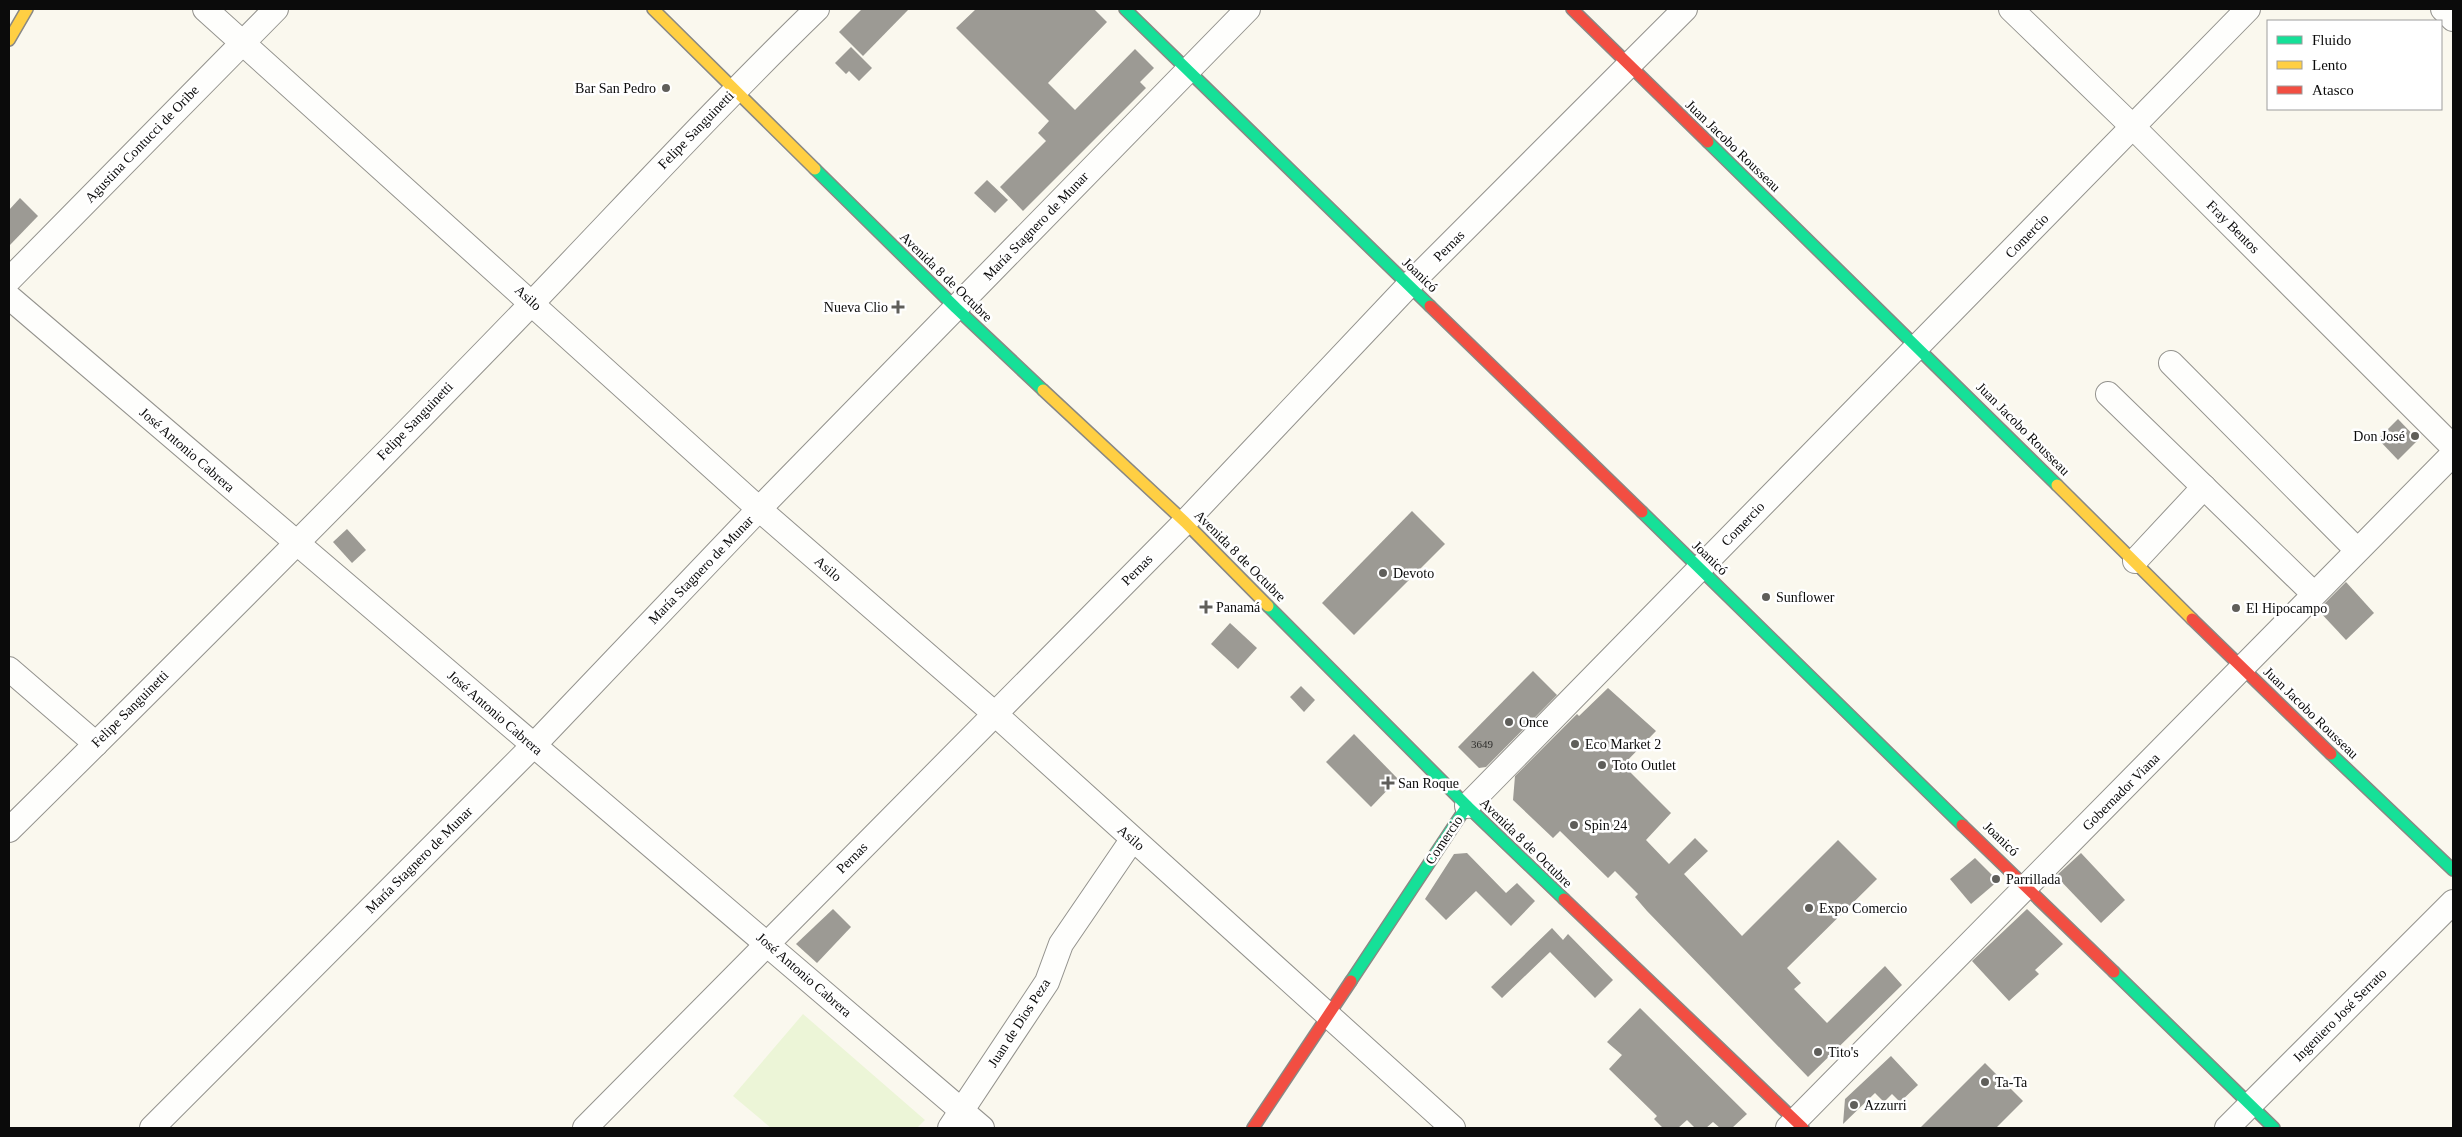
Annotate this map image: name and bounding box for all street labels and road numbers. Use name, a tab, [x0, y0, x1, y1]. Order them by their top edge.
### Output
street label: Agustina Contucci de Oribe	[82, 82, 202, 206]
street label: Felipe Sanguinetti	[655, 88, 737, 172]
street label: Juan Jacobo Rousseau	[1683, 97, 1783, 195]
street label: María Stagnero de Munar	[981, 169, 1092, 283]
street label: Fray Bentos	[2204, 198, 2262, 256]
street label: Comercio	[2002, 211, 2052, 261]
street label: Pernas	[1430, 227, 1468, 265]
street label: Avenida 8 de Octubre	[897, 229, 995, 325]
street label: Joanicó	[1399, 255, 1441, 295]
street label: Asilo	[512, 282, 544, 314]
street label: Felipe Sanguinetti	[374, 379, 456, 463]
street label: Juan Jacobo Rousseau	[1973, 379, 2073, 479]
street label: José Antonio Cabrera	[137, 405, 238, 496]
street label: Comercio	[1718, 499, 1768, 549]
street label: Avenida 8 de Octubre	[1191, 507, 1289, 605]
street label: María Stagnero de Munar	[646, 513, 757, 627]
street label: Joanicó	[1689, 538, 1731, 578]
street label: Pernas	[1118, 551, 1156, 589]
street label: Asilo	[812, 553, 844, 585]
street label: Juan Jacobo Rousseau	[2261, 664, 2361, 762]
street label: Felipe Sanguinetti	[89, 667, 172, 750]
street label: José Antonio Cabrera	[445, 668, 546, 759]
street label: Gobernador Viana	[2079, 750, 2163, 834]
street label: Avenida 8 de Octubre	[1477, 795, 1575, 891]
street label: María Stagnero de Munar	[363, 803, 476, 916]
street label: Comercio	[1422, 813, 1466, 867]
street label: Joanicó	[1980, 819, 2022, 859]
street label: Asilo	[1115, 822, 1147, 854]
street label: Pernas	[833, 839, 871, 877]
street label: José Antonio Cabrera	[754, 930, 855, 1021]
street label: Ingeniero José Serrato	[2290, 965, 2390, 1065]
street label: Juan de Dios Peza	[985, 975, 1054, 1070]

